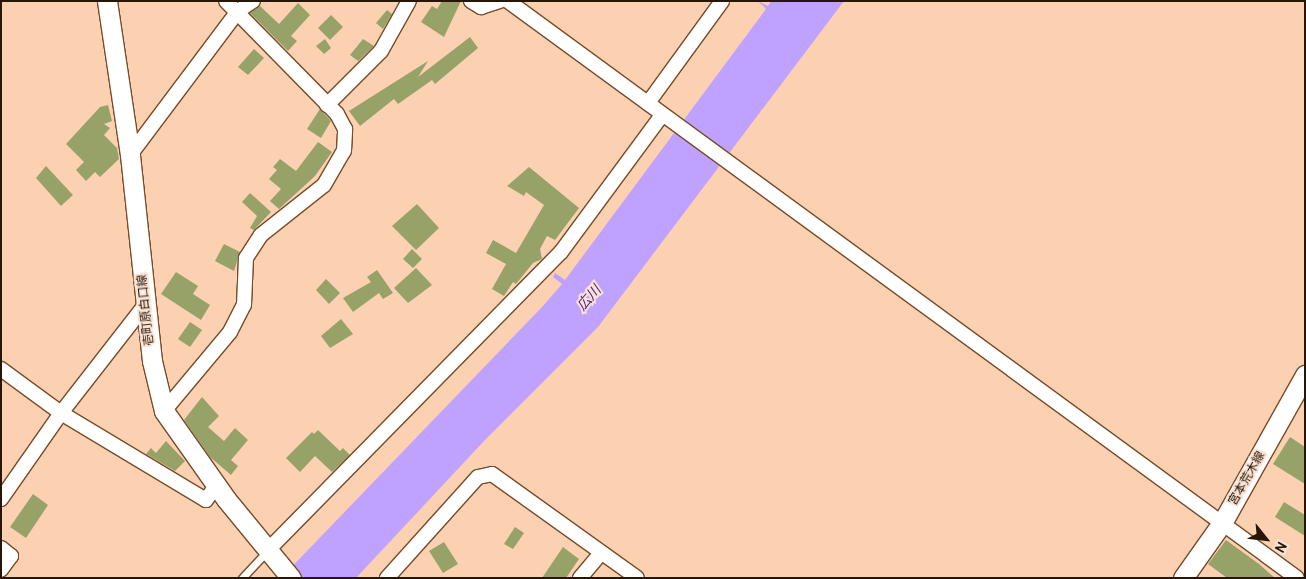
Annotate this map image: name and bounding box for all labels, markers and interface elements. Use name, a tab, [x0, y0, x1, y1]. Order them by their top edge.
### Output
street label: 壱町原白口線	[136, 273, 158, 347]
water label: 広川	[574, 283, 606, 315]
street label: 宮本荒木線	[1227, 449, 1269, 509]
north arrow	[1241, 514, 1291, 564]
text: N	[1270, 538, 1289, 555]

